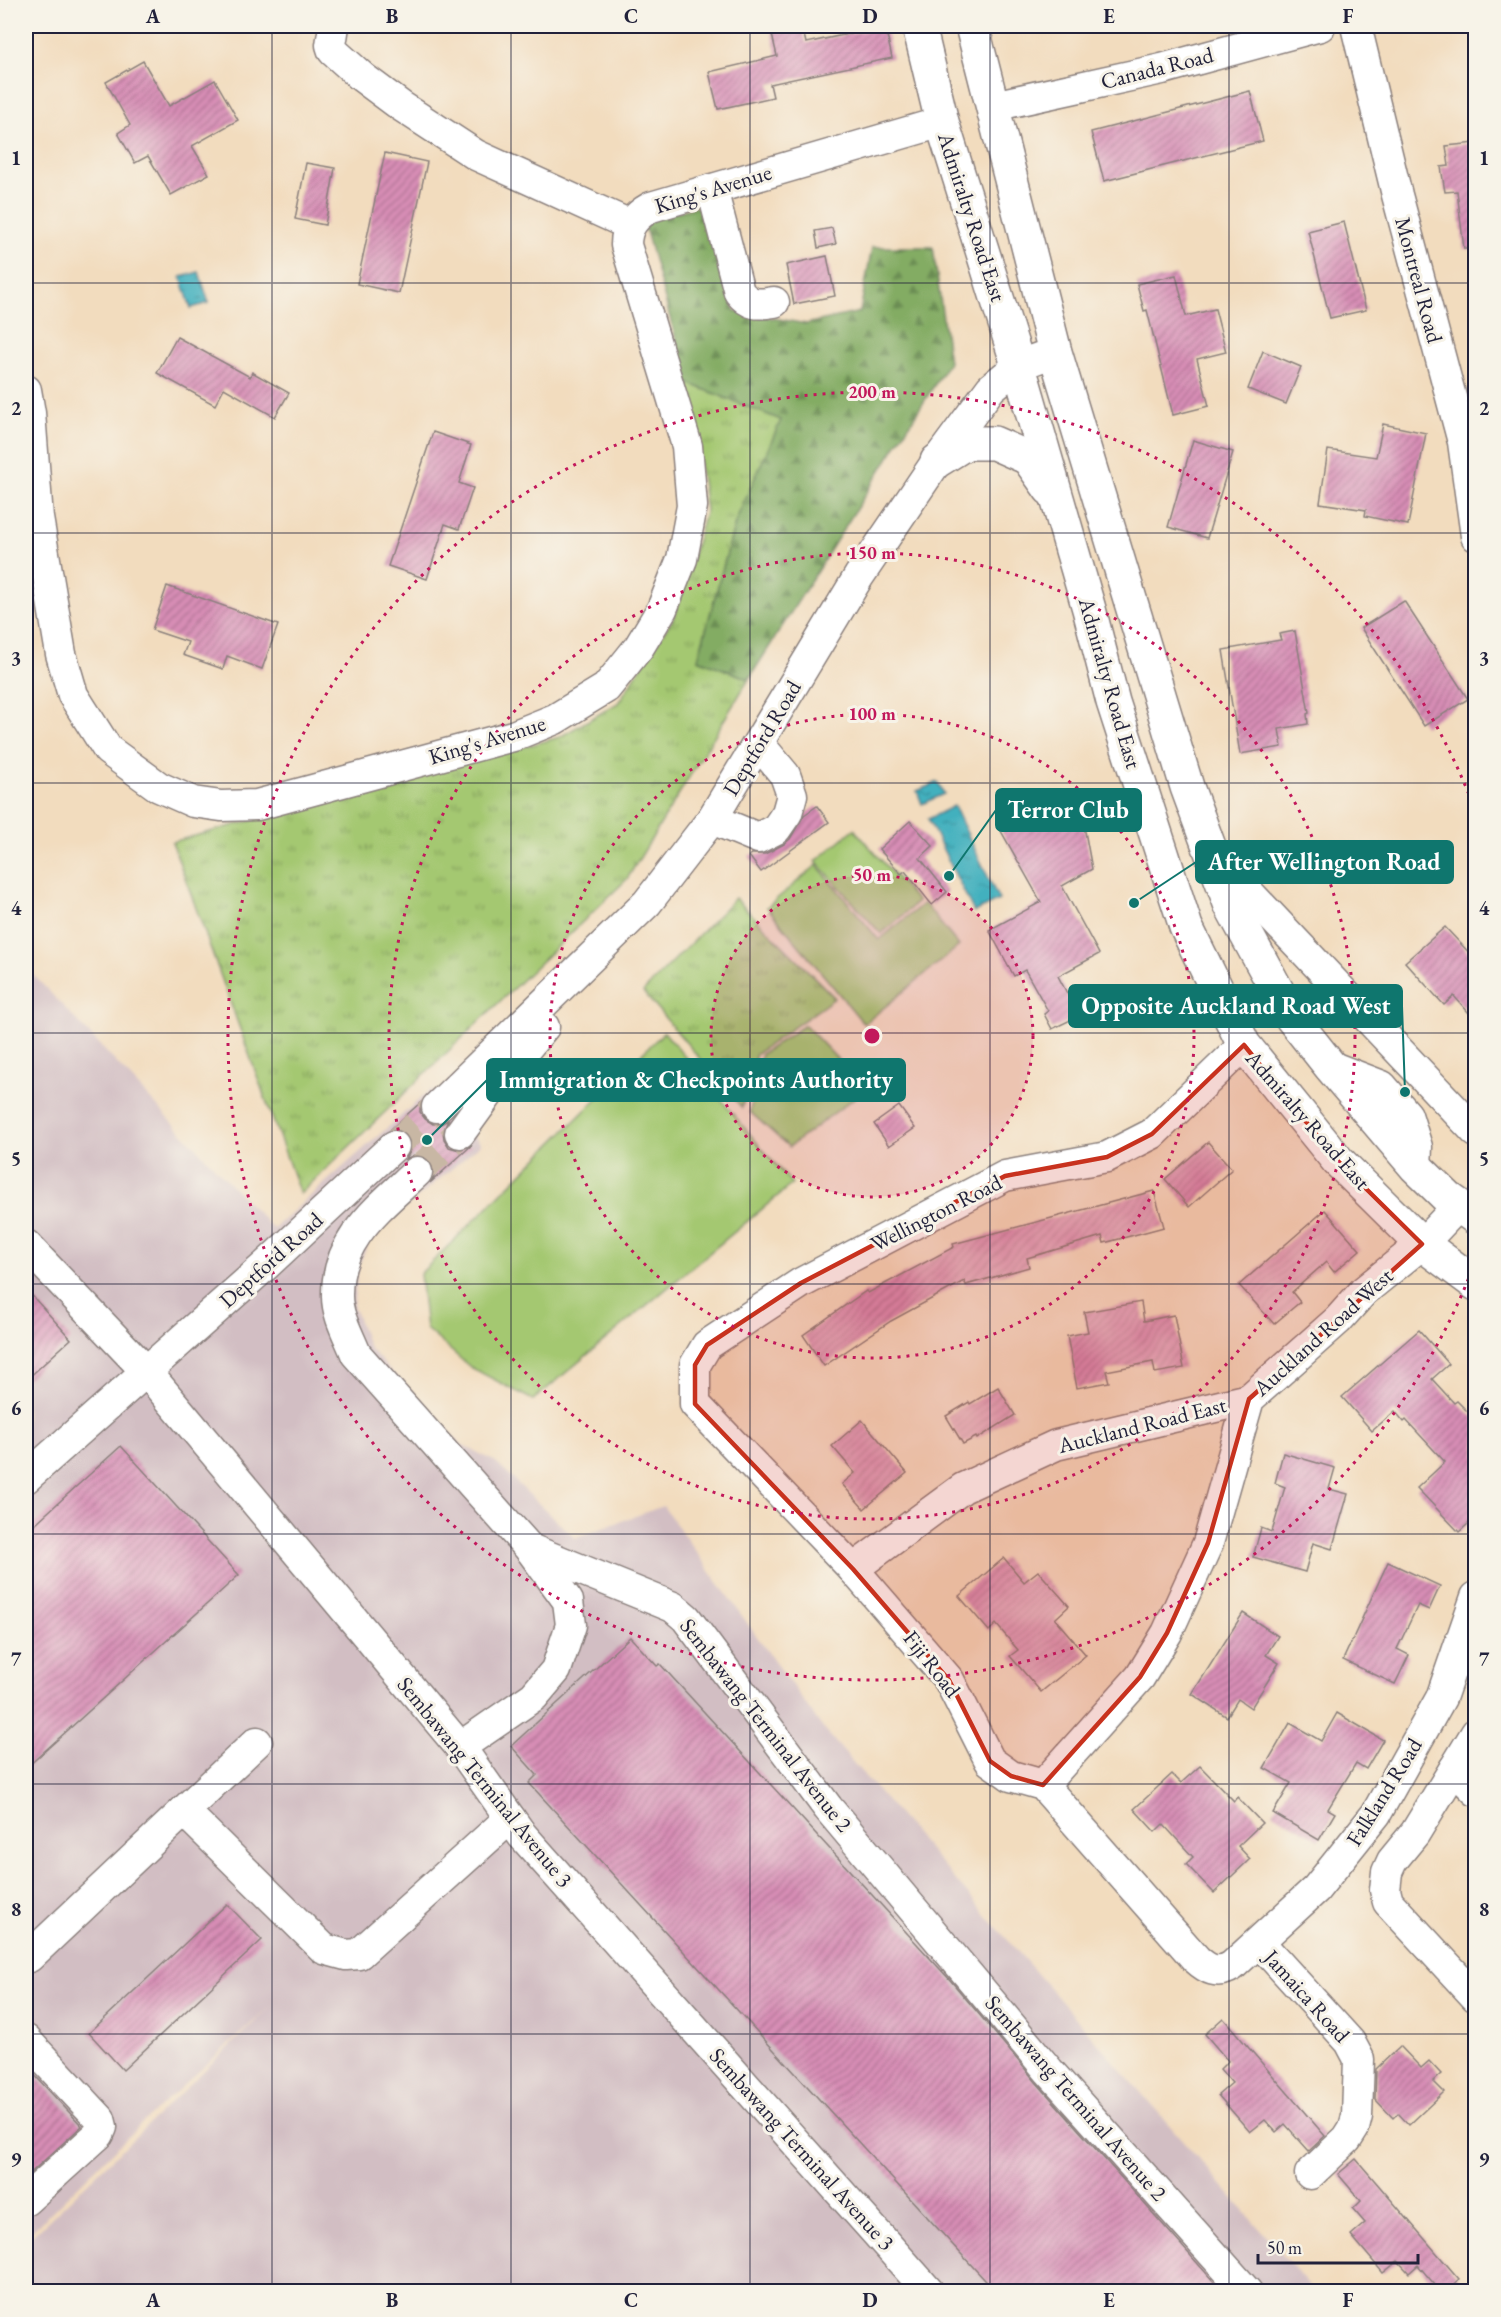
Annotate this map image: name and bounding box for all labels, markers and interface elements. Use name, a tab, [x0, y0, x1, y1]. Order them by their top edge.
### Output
text: A	[145, 3, 161, 29]
text: B	[386, 3, 398, 29]
text: C	[624, 3, 638, 29]
text: D	[862, 3, 878, 29]
text: E	[1103, 3, 1115, 29]
text: F	[1343, 3, 1354, 29]
street label: Canada Road	[1098, 40, 1217, 96]
street label: Admiralty Road East	[931, 128, 1013, 305]
text: 1	[11, 145, 21, 171]
text: 1	[1479, 145, 1489, 171]
street label: King's Avenue	[651, 157, 775, 220]
street label: Montreal Road	[1388, 214, 1450, 347]
text: 200 m	[848, 380, 896, 403]
text: 2	[11, 395, 22, 421]
text: 2	[1479, 395, 1490, 421]
text: 150 m	[848, 541, 896, 564]
street label: Admiralty Road East	[1071, 593, 1148, 772]
text: 3	[11, 645, 21, 671]
text: 3	[1479, 645, 1489, 671]
street label: Deptford Road	[716, 674, 808, 801]
text: 100 m	[848, 702, 896, 725]
street label: King's Avenue	[425, 708, 549, 771]
callout: Terror Club	[996, 789, 1141, 831]
text: Terror Club	[1007, 794, 1129, 825]
callout: After Wellington Road	[1196, 841, 1453, 883]
text: After Wellington Road	[1207, 846, 1441, 878]
text: 50 m	[853, 863, 891, 886]
text: 4	[11, 895, 22, 921]
text: 4	[1479, 895, 1490, 921]
callout: Opposite Auckland Road West	[1069, 985, 1402, 1027]
text: Opposite Auckland Road West	[1081, 990, 1391, 1021]
centre of rings	[862, 1026, 882, 1046]
street label: Admiralty Road East	[1239, 1043, 1377, 1196]
callout: Immigration & Checkpoints Authority	[487, 1059, 905, 1101]
text: Immigration & Checkpoints Authority	[499, 1064, 893, 1096]
text: 5	[11, 1145, 21, 1171]
text: 5	[1479, 1145, 1489, 1171]
street label: Wellington Road	[865, 1167, 1007, 1259]
street label: Deptford Road	[213, 1205, 330, 1314]
street label: Auckland Road West	[1246, 1262, 1399, 1403]
street label: Auckland Road East	[1054, 1390, 1229, 1460]
text: 6	[11, 1395, 22, 1421]
text: 6	[1479, 1395, 1490, 1421]
street label: Sembawang Terminal Avenue 2	[674, 1612, 859, 1838]
street label: Fiji Road	[897, 1625, 968, 1704]
text: 7	[11, 1646, 22, 1672]
text: 7	[1479, 1646, 1490, 1672]
street label: Sembawang Terminal Avenue 3	[391, 1671, 579, 1893]
street label: Falkland Road	[1339, 1732, 1429, 1852]
text: 8	[11, 1896, 21, 1922]
text: 8	[1479, 1896, 1489, 1922]
street label: Jamaica Road	[1256, 1942, 1357, 2049]
street label: Sembawang Terminal Avenue 2	[979, 1989, 1174, 2207]
street label: Sembawang Terminal Avenue 3	[703, 2041, 901, 2257]
text: 9	[11, 2146, 22, 2172]
text: 9	[1479, 2146, 1490, 2172]
scale bar	[1258, 2227, 1418, 2265]
text: 50 m	[1267, 2236, 1302, 2259]
text: A	[145, 2287, 161, 2313]
text: B	[386, 2287, 398, 2313]
text: C	[624, 2287, 638, 2313]
text: D	[862, 2287, 878, 2313]
text: E	[1103, 2287, 1115, 2313]
text: F	[1343, 2287, 1354, 2313]

